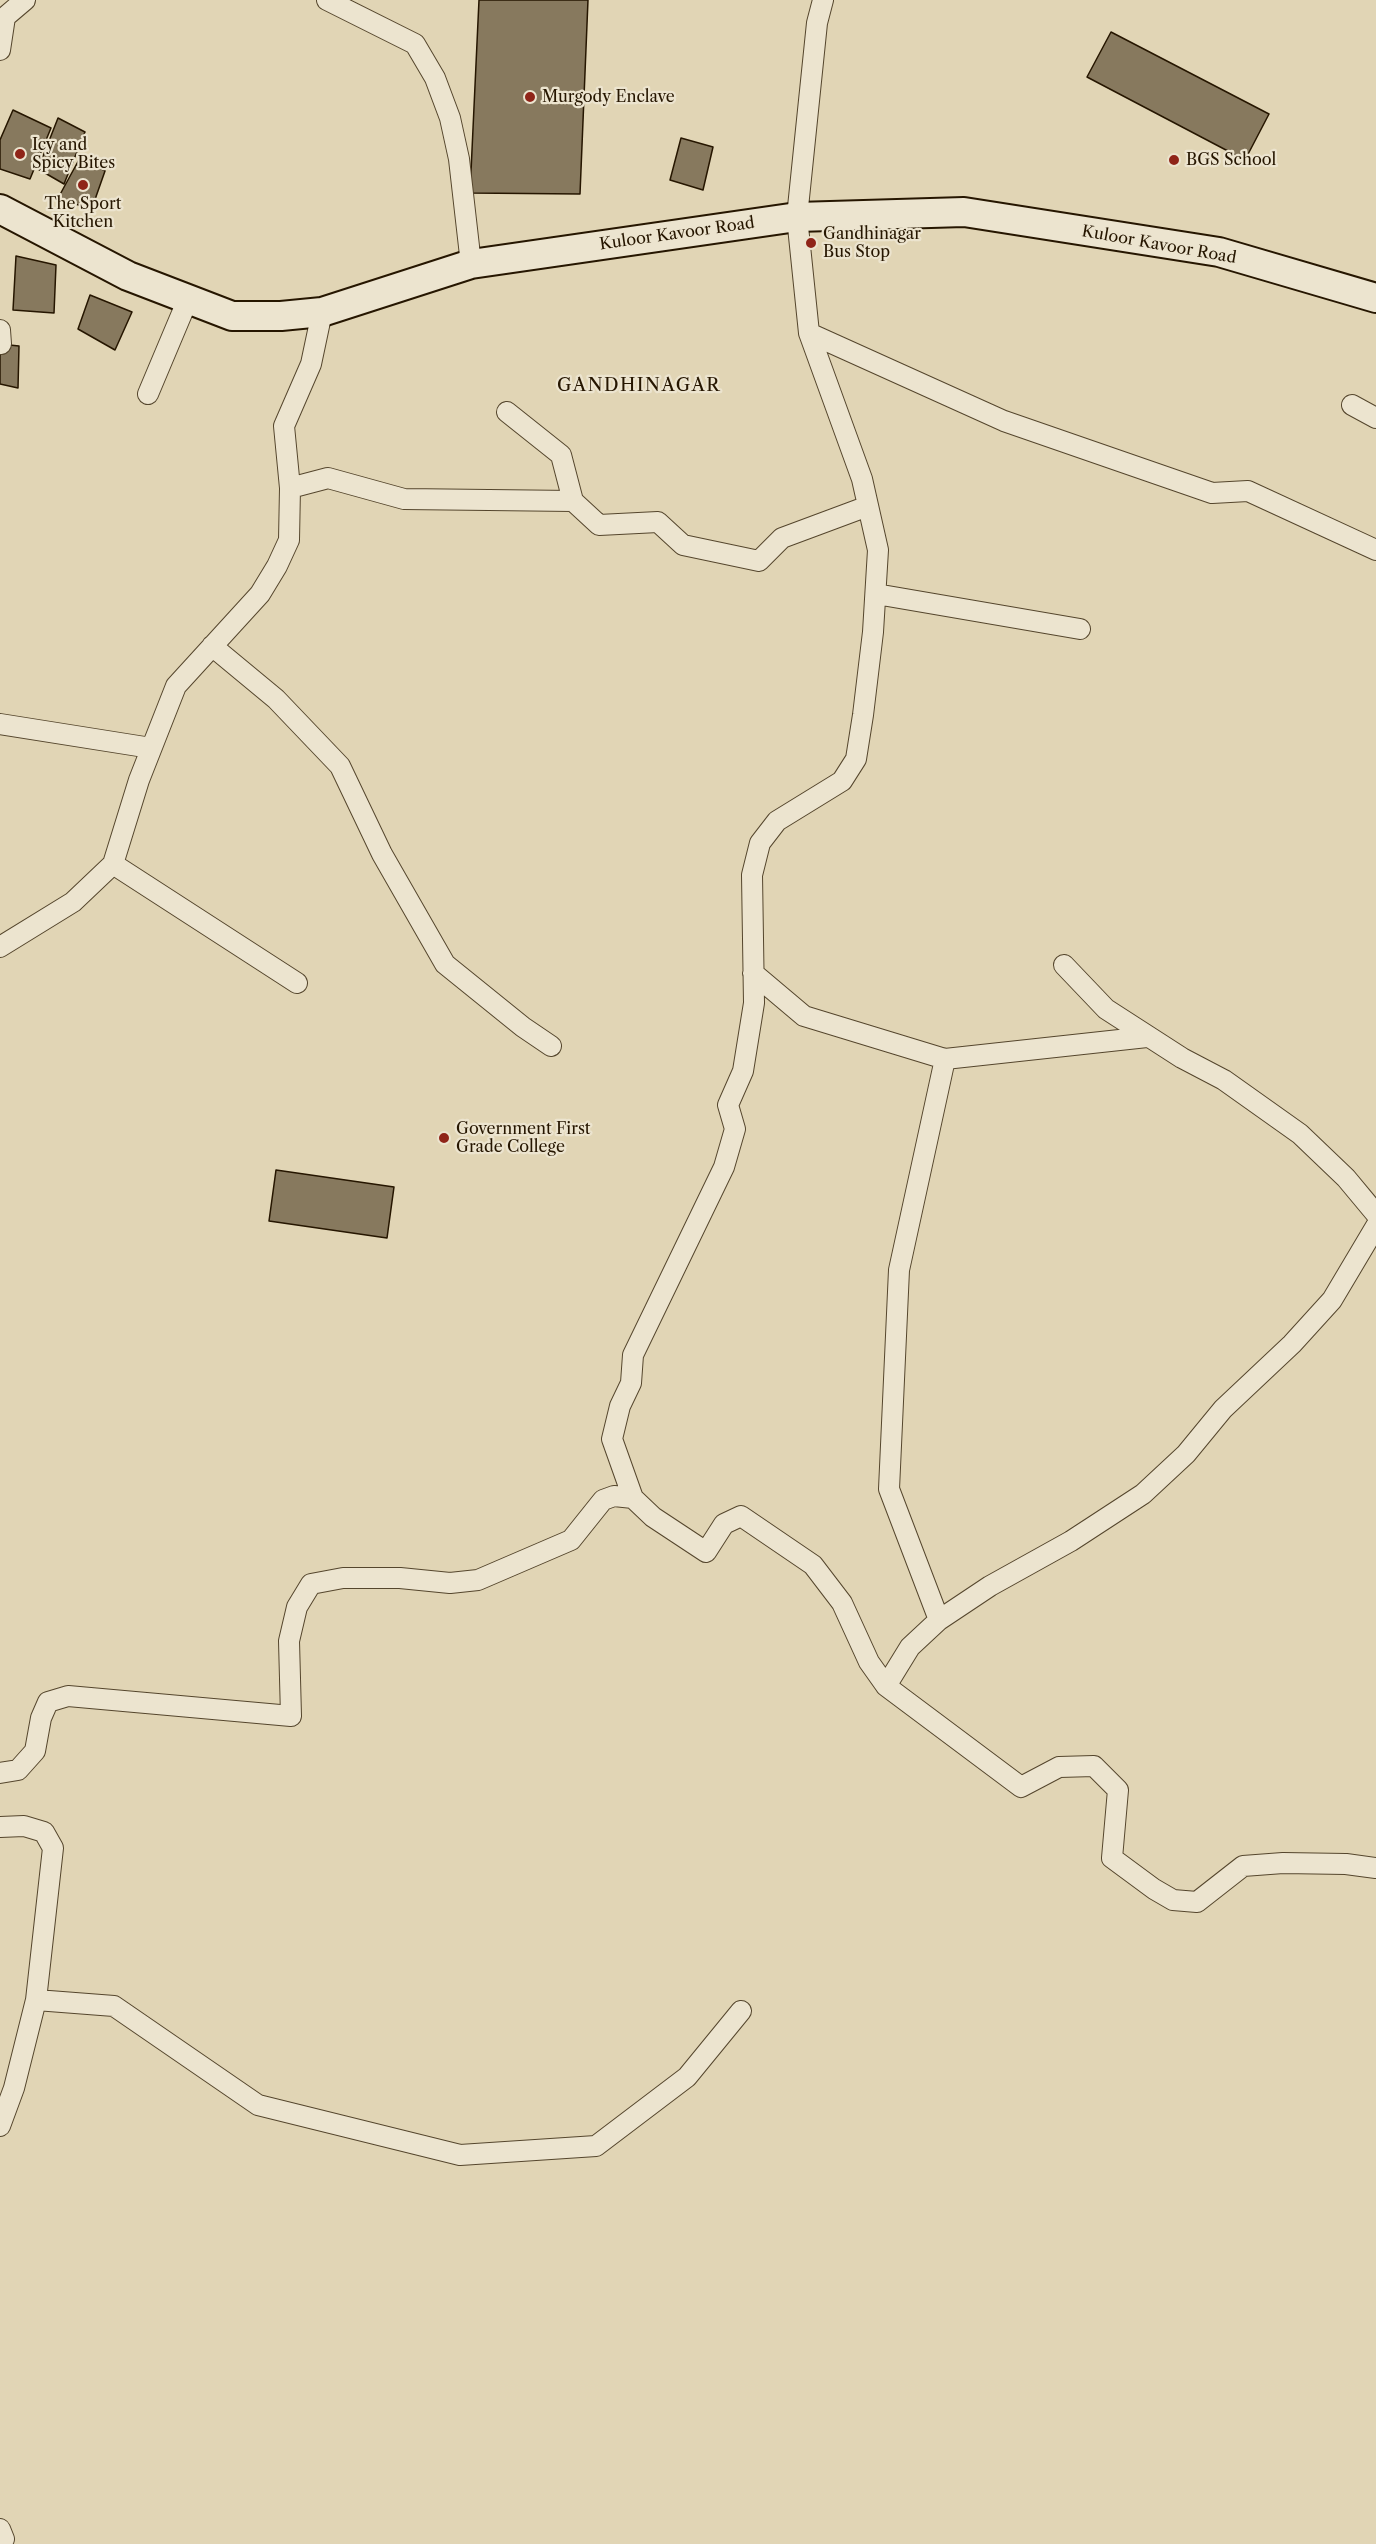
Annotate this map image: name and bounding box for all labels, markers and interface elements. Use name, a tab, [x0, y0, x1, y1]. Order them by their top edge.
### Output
place label: Murgody Enclave	[542, 87, 675, 107]
marker: Murgody Enclave	[523, 90, 537, 104]
place label: Icy and Spicy Bites	[32, 135, 115, 173]
marker: Icy and Spicy Bites	[13, 147, 27, 161]
place label: BGS School	[1186, 150, 1276, 170]
marker: BGS School	[1167, 153, 1181, 167]
marker: The Sport Kitchen	[76, 178, 90, 192]
place label: The Sport Kitchen	[45, 194, 121, 232]
street label: Kuloor Kavoor Road	[598, 214, 756, 254]
street label: Kuloor Kavoor Road	[1080, 222, 1238, 268]
place label: Gandhinagar Bus Stop	[823, 224, 921, 262]
marker: Gandhinagar Bus Stop	[804, 236, 818, 250]
district label: GANDHINAGAR	[557, 375, 721, 397]
place label: Government First Grade College	[456, 1119, 590, 1157]
marker: Government First Grade College	[437, 1131, 451, 1145]

